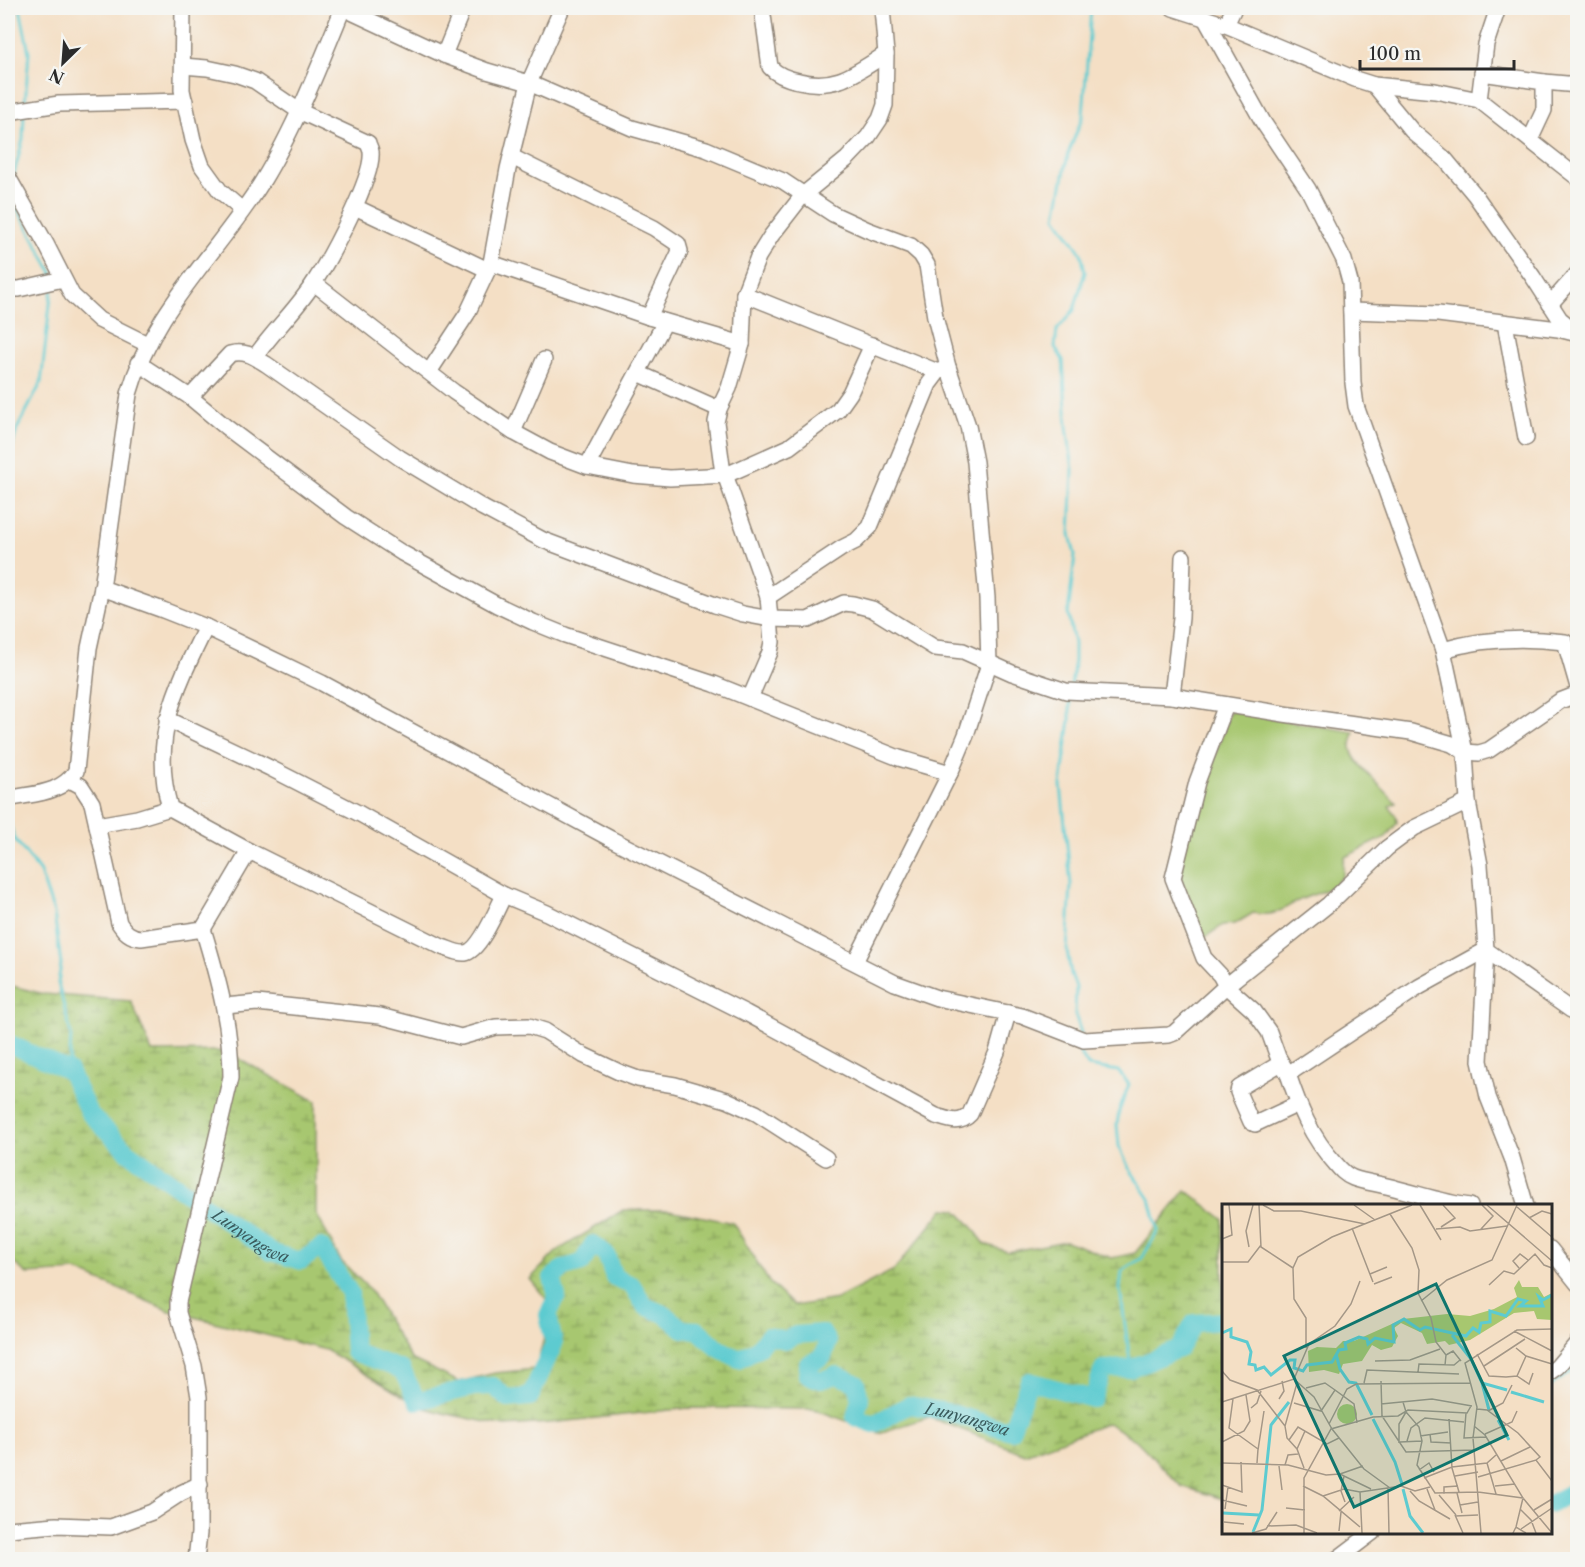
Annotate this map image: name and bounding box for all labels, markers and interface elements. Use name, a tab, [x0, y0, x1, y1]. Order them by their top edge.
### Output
north arrow	[33, 33, 93, 93]
scale bar	[1360, 33, 1514, 71]
text: 100 m	[1369, 43, 1421, 65]
text: N	[46, 65, 67, 89]
water label: Lunyangwa	[207, 1203, 292, 1267]
inset map	[1222, 1204, 1552, 1534]
water label: Lunyangwa	[921, 1398, 1013, 1440]

